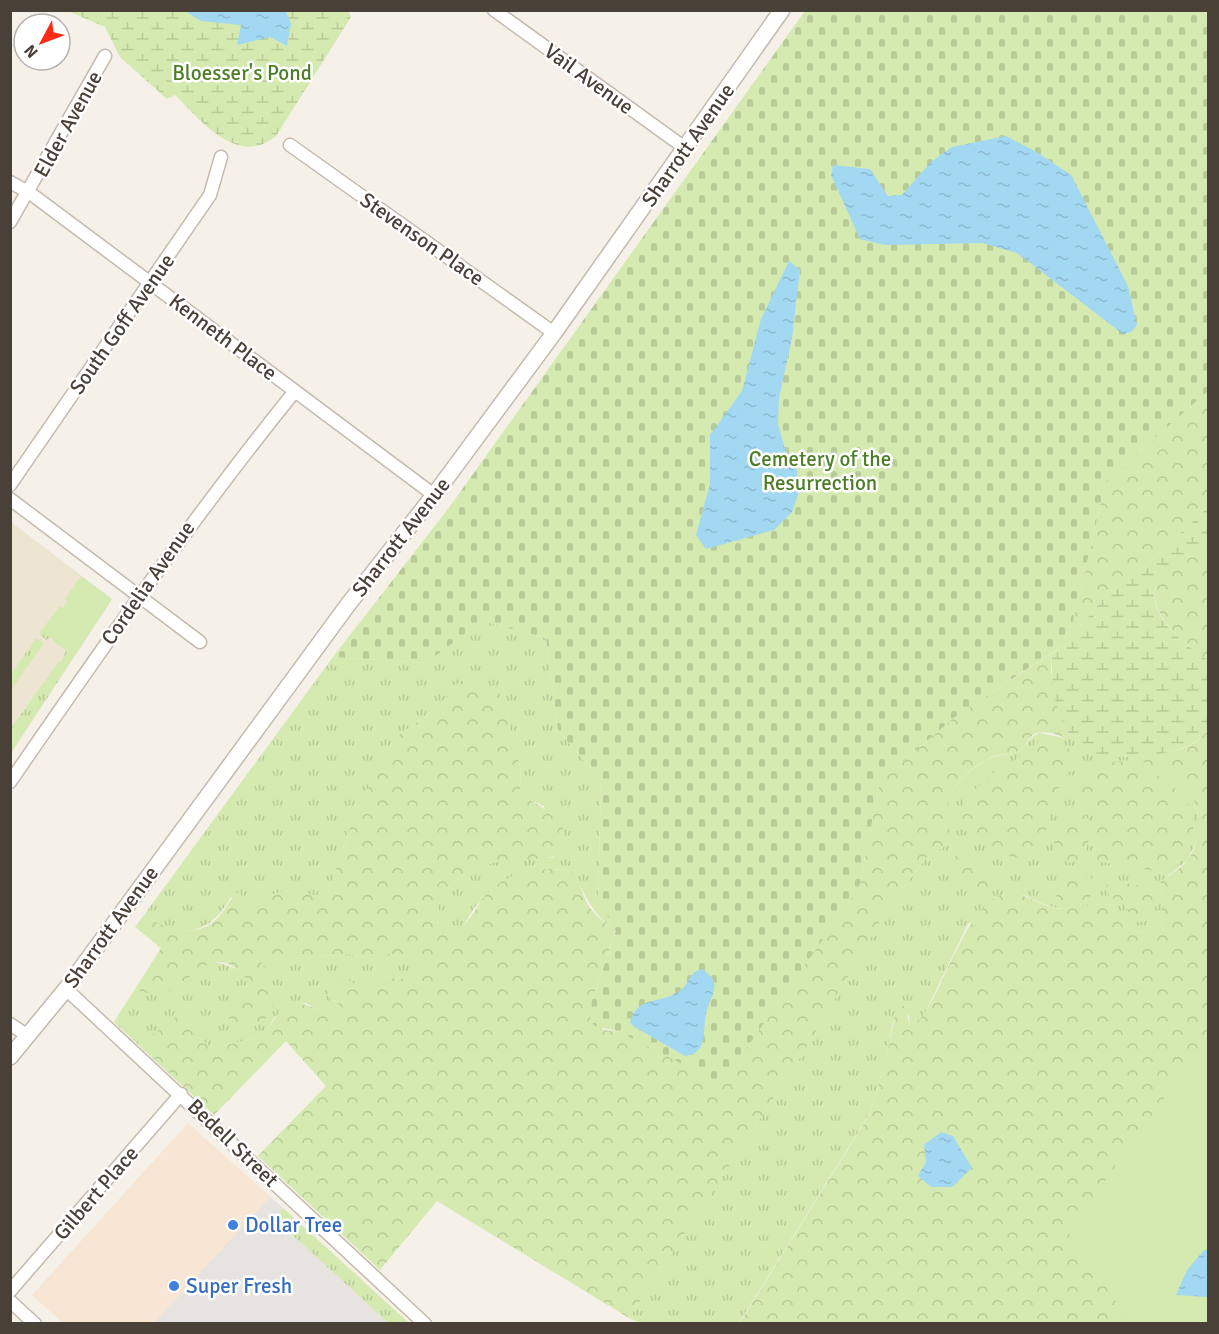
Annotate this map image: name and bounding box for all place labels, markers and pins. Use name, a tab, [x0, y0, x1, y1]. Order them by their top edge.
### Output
place label: Dollar Tree	[245, 1212, 342, 1238]
marker: Dollar Tree	[226, 1218, 240, 1232]
place label: Super Fresh	[186, 1273, 292, 1299]
marker: Super Fresh	[167, 1279, 181, 1293]

